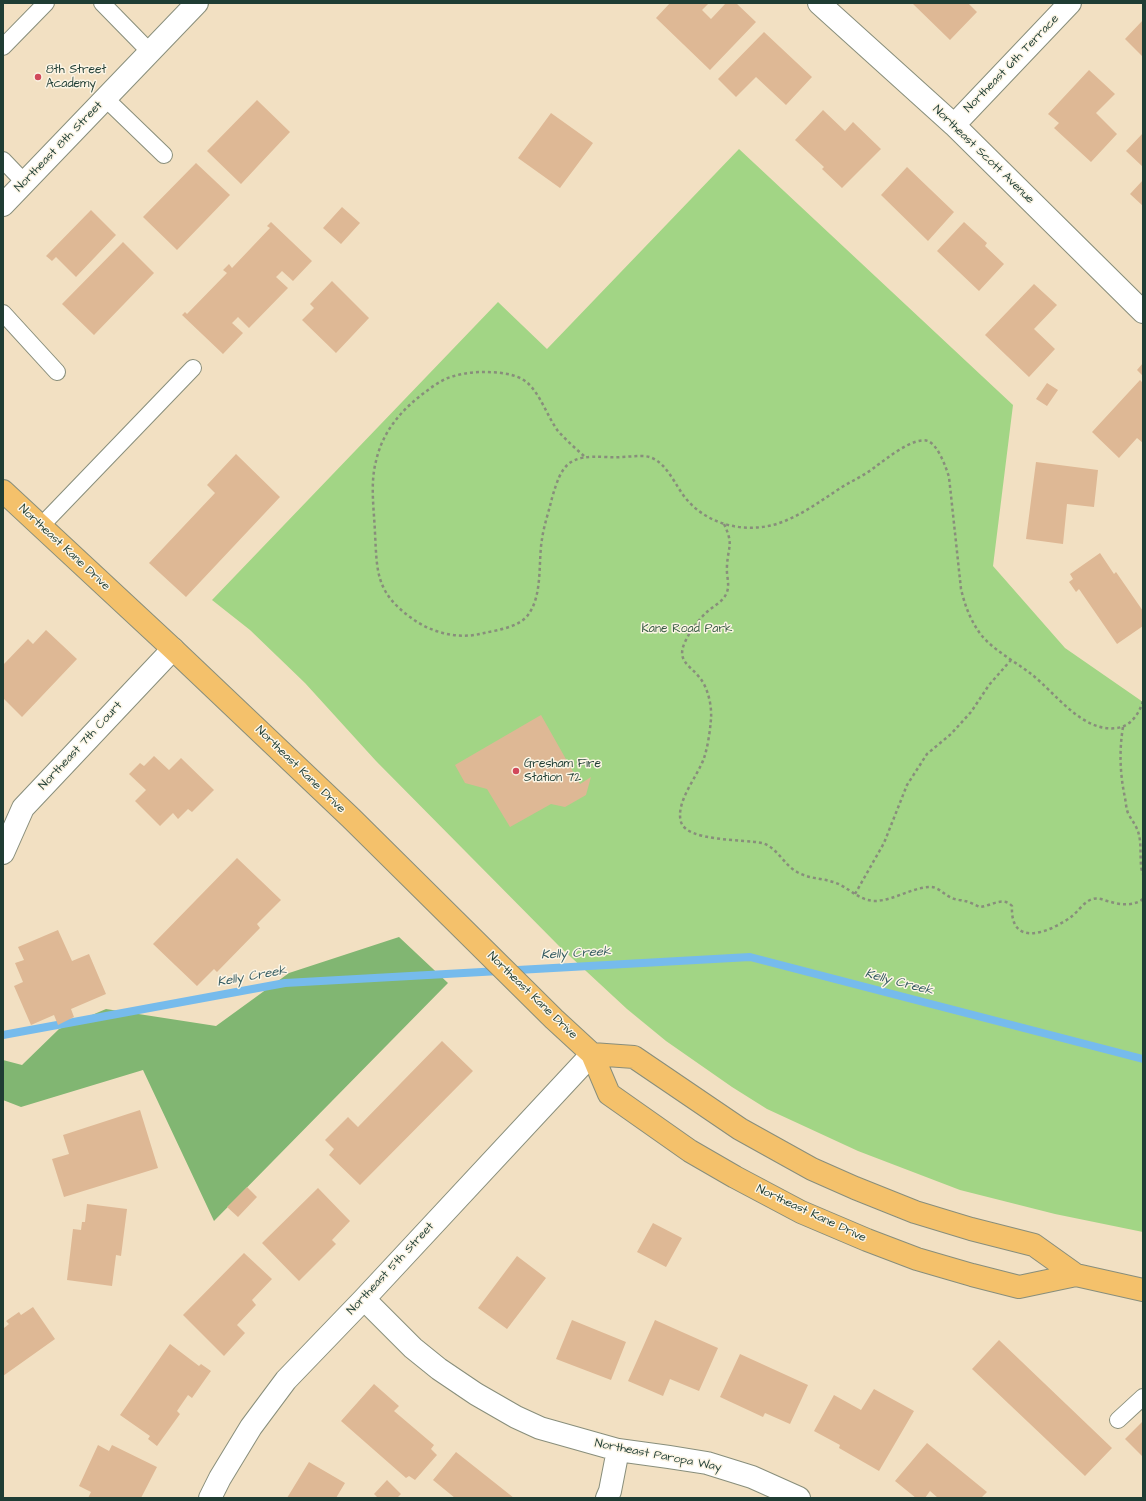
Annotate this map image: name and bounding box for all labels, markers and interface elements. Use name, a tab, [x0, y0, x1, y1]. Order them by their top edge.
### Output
street label: Northeast 6th Terrace	[961, 12, 1063, 116]
place label: 8th Street Academy	[46, 63, 106, 91]
marker: 8th Street Academy	[33, 72, 43, 82]
street label: Northeast 8th Street	[12, 99, 106, 195]
street label: Northeast Scott Avenue	[929, 103, 1037, 207]
street label: Northeast Kane Drive	[15, 502, 113, 594]
park label: Kane Road Park	[642, 622, 732, 636]
street label: Northeast 7th Court	[36, 699, 126, 793]
street label: Northeast Kane Drive	[252, 723, 348, 817]
place label: Gresham Fire Station 72	[524, 757, 601, 785]
marker: Gresham Fire Station 72	[511, 766, 521, 776]
water label: Kelly Creek	[541, 944, 611, 964]
street label: Northeast Kane Drive	[484, 949, 580, 1043]
water label: Kelly Creek	[216, 963, 288, 991]
water label: Kelly Creek	[863, 966, 935, 1000]
street label: Northeast Kane Drive	[754, 1182, 868, 1246]
street label: Northeast 5th Street	[344, 1220, 438, 1318]
street label: Northeast Paropa Way	[593, 1437, 723, 1475]

